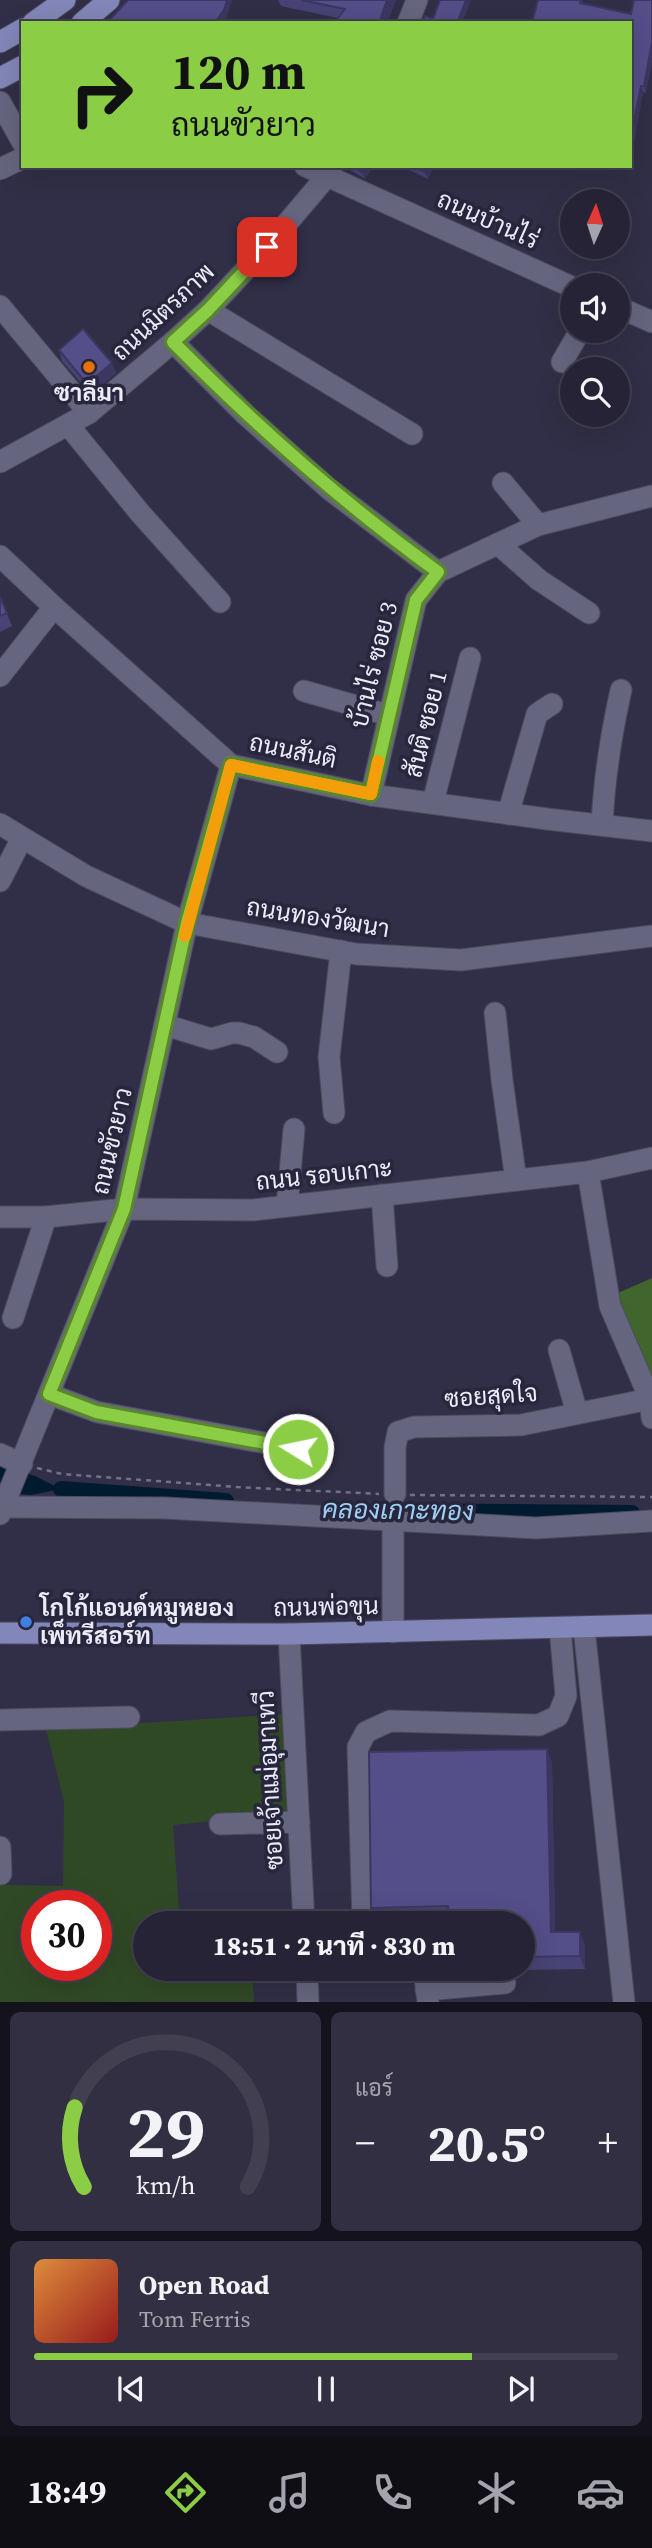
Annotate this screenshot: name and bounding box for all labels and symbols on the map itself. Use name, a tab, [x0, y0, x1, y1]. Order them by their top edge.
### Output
street label: ถนนบ้านไร่	[432, 183, 544, 257]
north arrow	[560, 189, 630, 259]
pin	[237, 217, 297, 277]
street label: ถนนมิตรภาพ	[104, 256, 221, 368]
marker: ซาลีมา	[81, 359, 97, 375]
place label: ซาลีมา	[54, 376, 124, 409]
street label: บ้านไร่ ซอย 3	[342, 598, 405, 732]
street label: สันติ ซอย 1	[396, 667, 455, 781]
street label: ถนนสันติ	[246, 725, 340, 776]
street label: ถนนทองวัฒนา	[244, 890, 392, 945]
street label: ถนนขัวยาว	[83, 1084, 140, 1198]
street label: ถนน รอบเกาะ	[254, 1151, 394, 1198]
street label: ซอยสุดใจ	[443, 1376, 539, 1415]
position arrow	[261, 1412, 335, 1486]
water label: คลองเกาะทอง	[322, 1491, 474, 1529]
street label: ถนนพ่อขุน	[273, 1589, 379, 1624]
place label: โกโก้แอนด์หมูหยอง เพ็ทรีสอร์ท	[38, 1591, 234, 1652]
marker: โกโก้แอนด์หมูหยอง เพ็ทรีสอร์ท	[18, 1614, 34, 1630]
street label: ซอยเจ้าแม่อุมาเทวี	[248, 1689, 291, 1871]
speed limit sign: 30	[21, 1890, 112, 1981]

